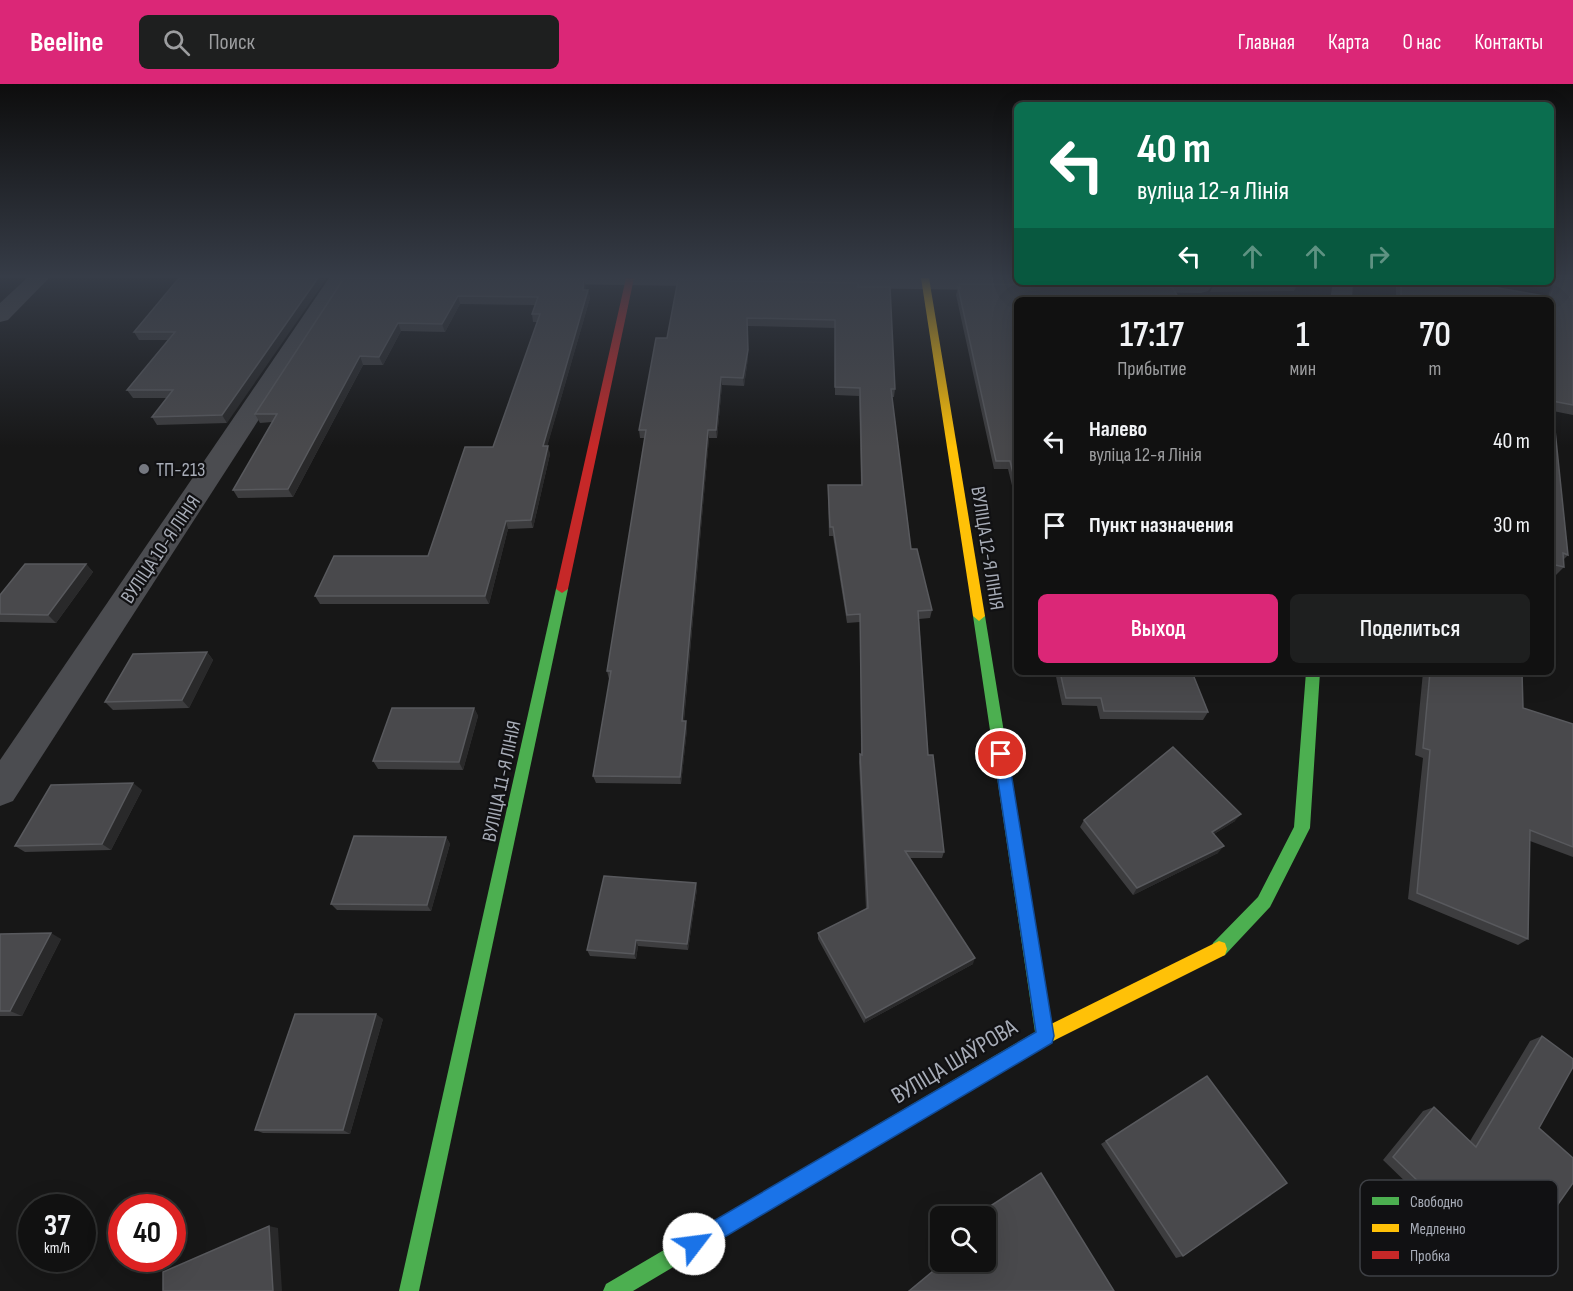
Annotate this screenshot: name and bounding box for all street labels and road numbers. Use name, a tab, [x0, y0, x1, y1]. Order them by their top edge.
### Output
street label: ВУЛІЦА 12-Я ЛІНІЯ	[965, 485, 1009, 612]
street label: ВУЛІЦА 10-Я ЛІНІЯ	[116, 491, 206, 608]
street label: ВУЛІЦА 11-Я ЛІНІЯ	[477, 718, 527, 844]
street label: ВУЛІЦА ШАЎРОВА	[886, 1012, 1023, 1110]

